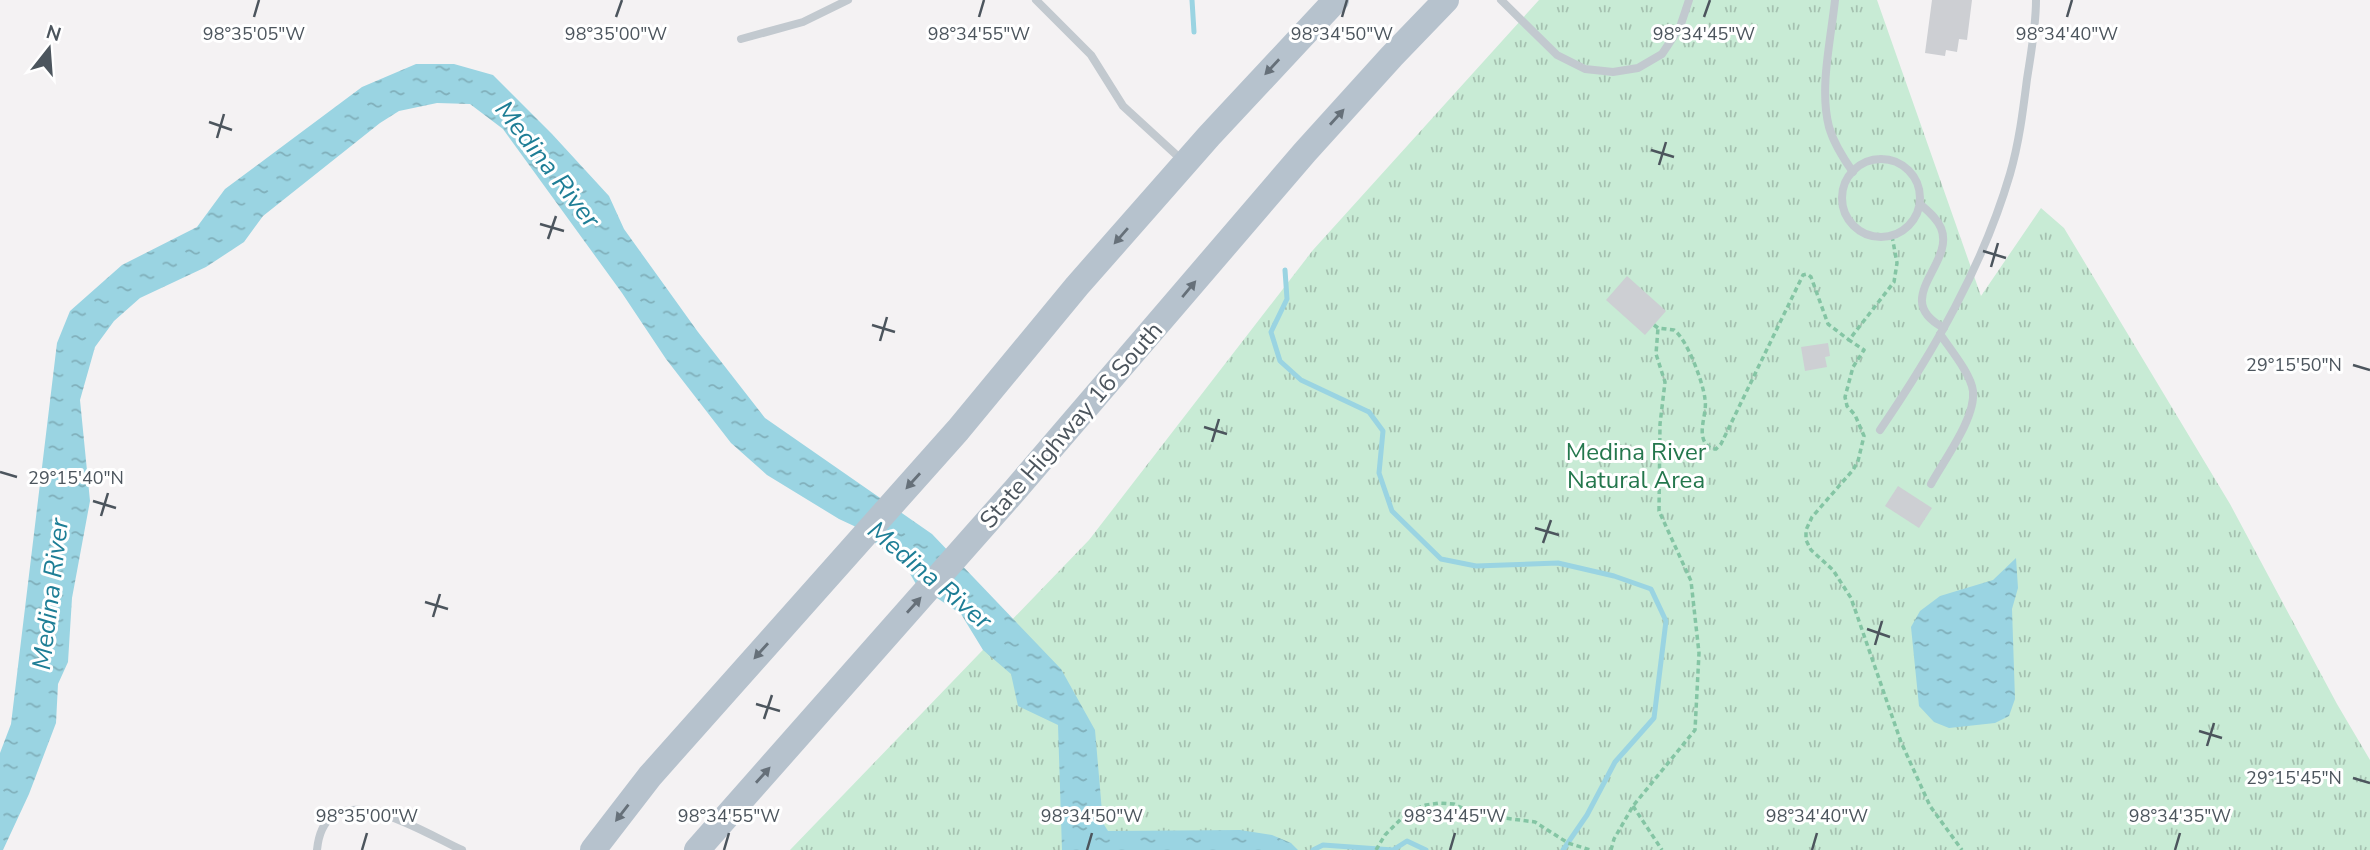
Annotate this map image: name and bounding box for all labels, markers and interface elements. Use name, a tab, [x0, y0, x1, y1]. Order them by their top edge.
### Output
north arrow	[14, 14, 84, 84]
text: N	[43, 19, 64, 48]
text: 98°35'05"W	[203, 22, 305, 46]
text: 98°35'00"W	[565, 22, 667, 46]
text: 98°34'55"W	[928, 22, 1030, 46]
text: 98°34'50"W	[1291, 22, 1393, 46]
text: 98°34'45"W	[1653, 22, 1755, 46]
text: 98°34'40"W	[2016, 22, 2118, 46]
one-way arrow	[1265, 58, 1281, 75]
water label: Medina River	[487, 94, 609, 236]
one-way arrow	[1329, 108, 1344, 125]
one-way arrow	[1113, 228, 1129, 245]
one-way arrow	[1181, 280, 1197, 298]
street label: State Highway 16 South	[972, 315, 1170, 535]
text: 29°15'50"N	[2246, 353, 2342, 377]
park label: Medina River Natural Area	[1566, 436, 1707, 496]
text: 29°15'40"N	[28, 466, 124, 490]
one-way arrow	[905, 472, 921, 489]
water label: Medina River	[860, 513, 1000, 638]
water label: Medina River	[24, 516, 77, 672]
one-way arrow	[906, 596, 922, 614]
one-way arrow	[753, 642, 769, 660]
one-way arrow	[755, 766, 771, 784]
text: 29°15'45"N	[2246, 766, 2342, 790]
text: 98°35'00"W	[316, 804, 418, 828]
one-way arrow	[615, 804, 629, 822]
text: 98°34'55"W	[678, 804, 780, 828]
text: 98°34'50"W	[1041, 804, 1143, 828]
text: 98°34'45"W	[1404, 804, 1506, 828]
text: 98°34'40"W	[1766, 804, 1868, 828]
text: 98°34'35"W	[2129, 804, 2231, 828]

